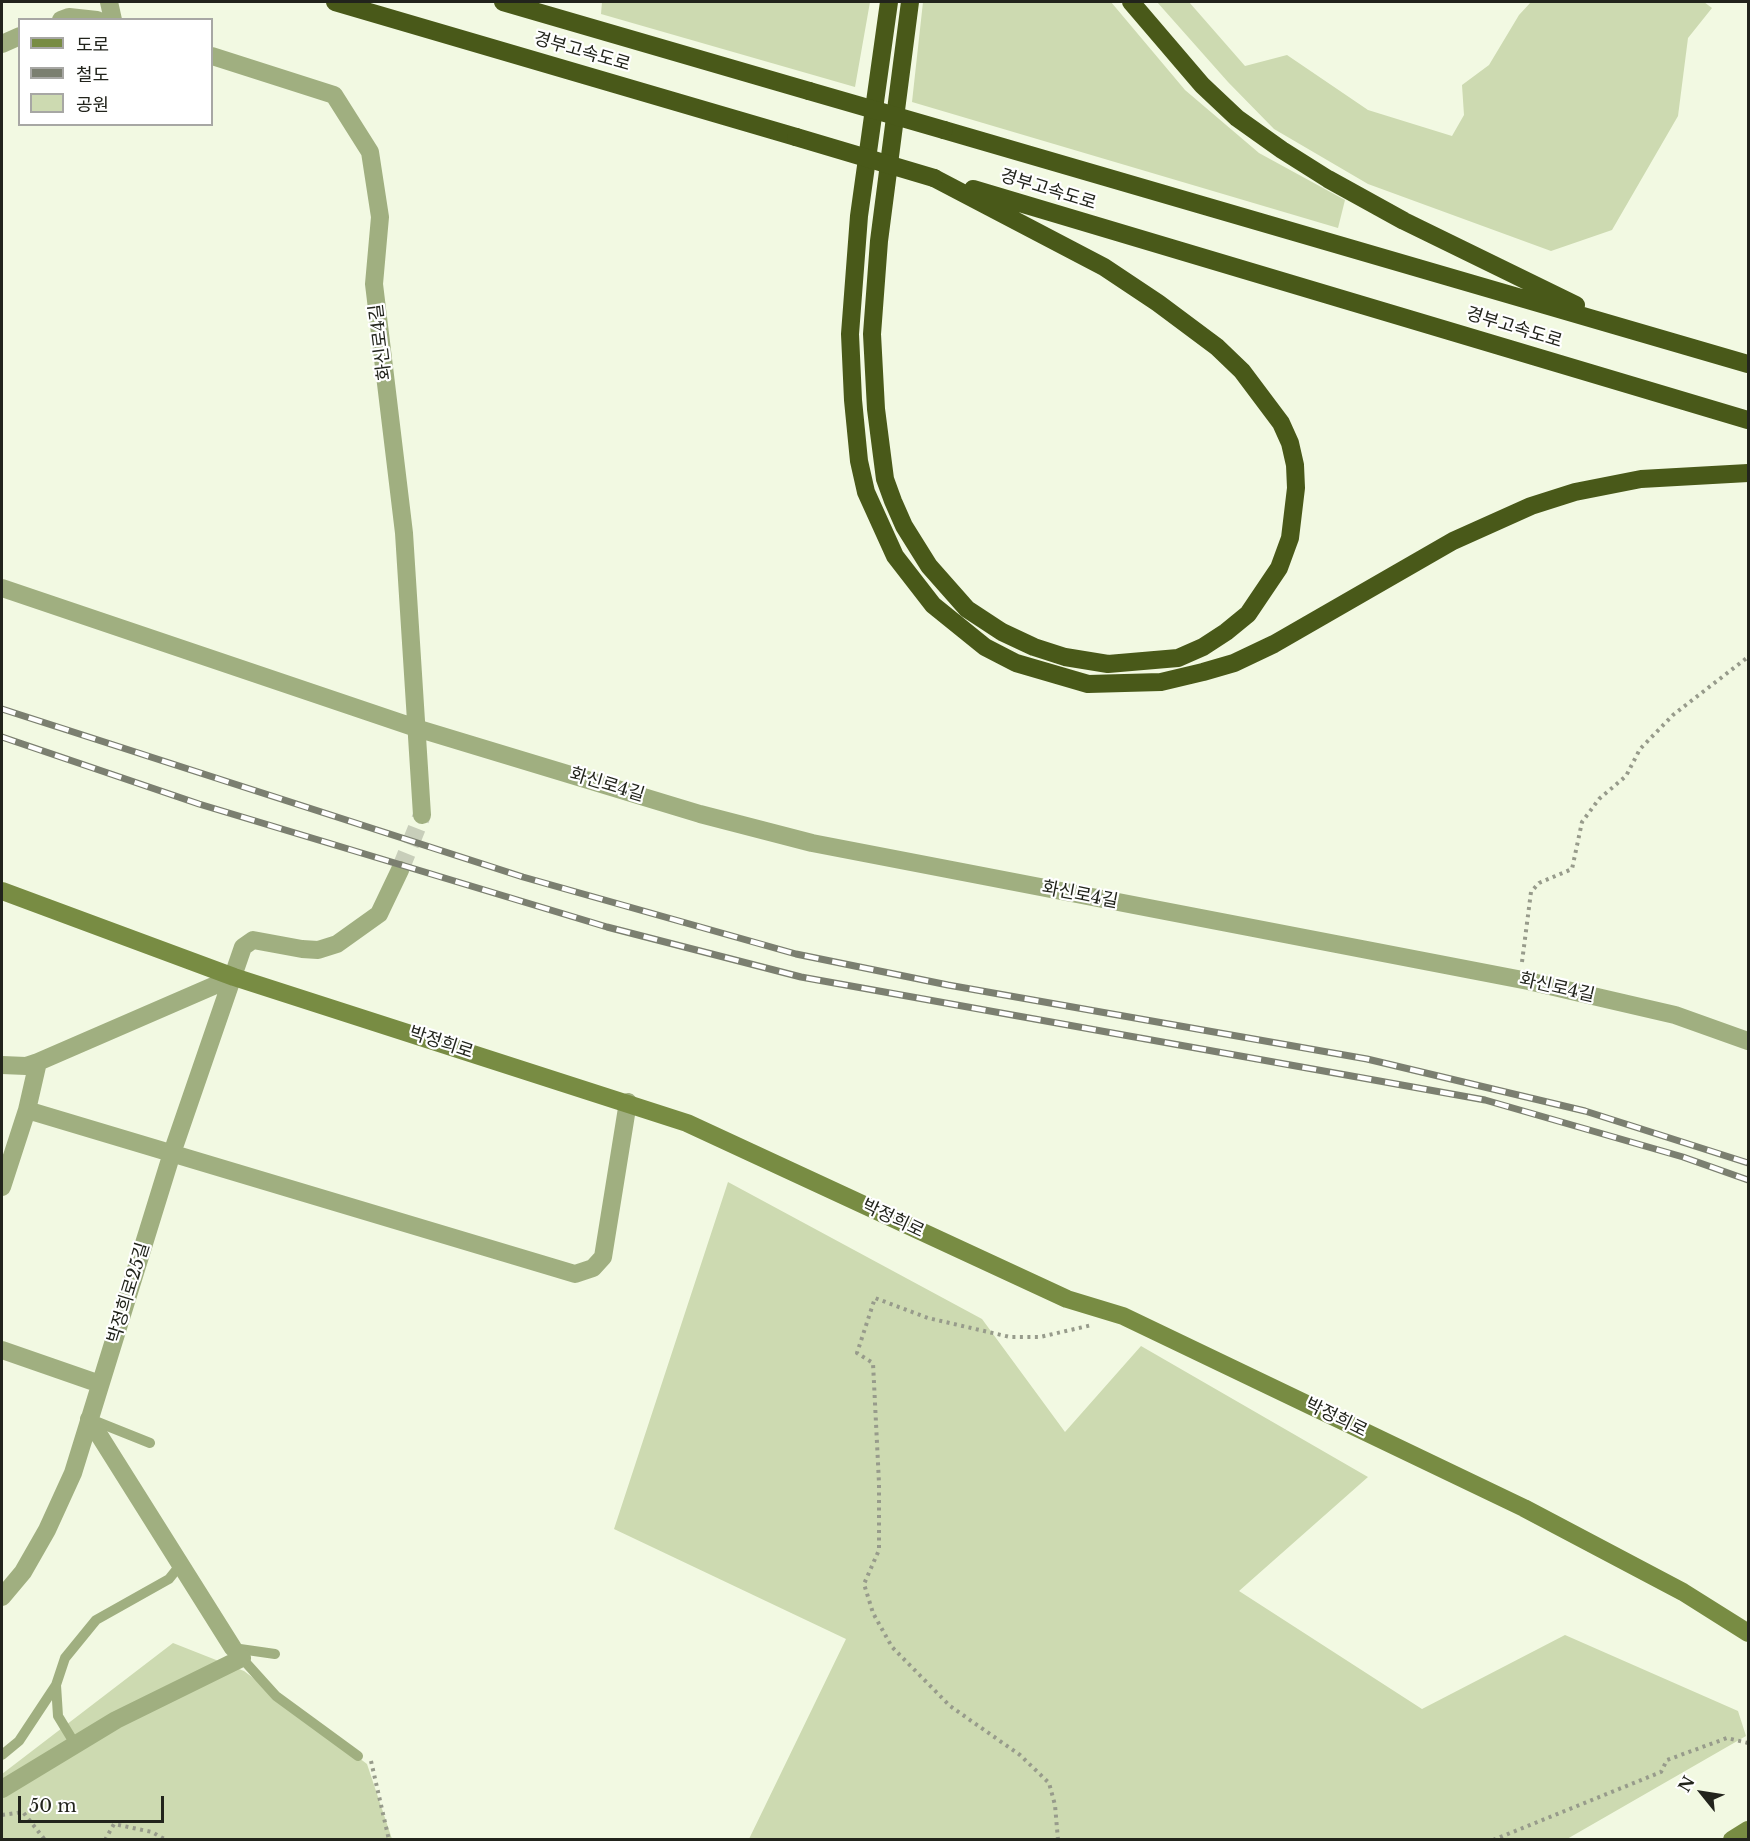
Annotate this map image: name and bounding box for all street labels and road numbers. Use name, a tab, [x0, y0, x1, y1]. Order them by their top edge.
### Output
street label: 경부고속도로	[531, 28, 633, 76]
street label: 경부고속도로	[997, 165, 1099, 215]
street label: 화신로4길	[366, 303, 396, 381]
street label: 경부고속도로	[1463, 303, 1565, 353]
street label: 화신로4길	[567, 763, 647, 807]
street label: 화신로4길	[1040, 877, 1120, 913]
street label: 화신로4길	[1517, 969, 1597, 1007]
street label: 박정희로	[406, 1022, 476, 1064]
street label: 박정희로	[858, 1195, 928, 1243]
street label: 박정희로25길	[103, 1240, 155, 1346]
street label: 박정희로	[1301, 1394, 1371, 1442]

